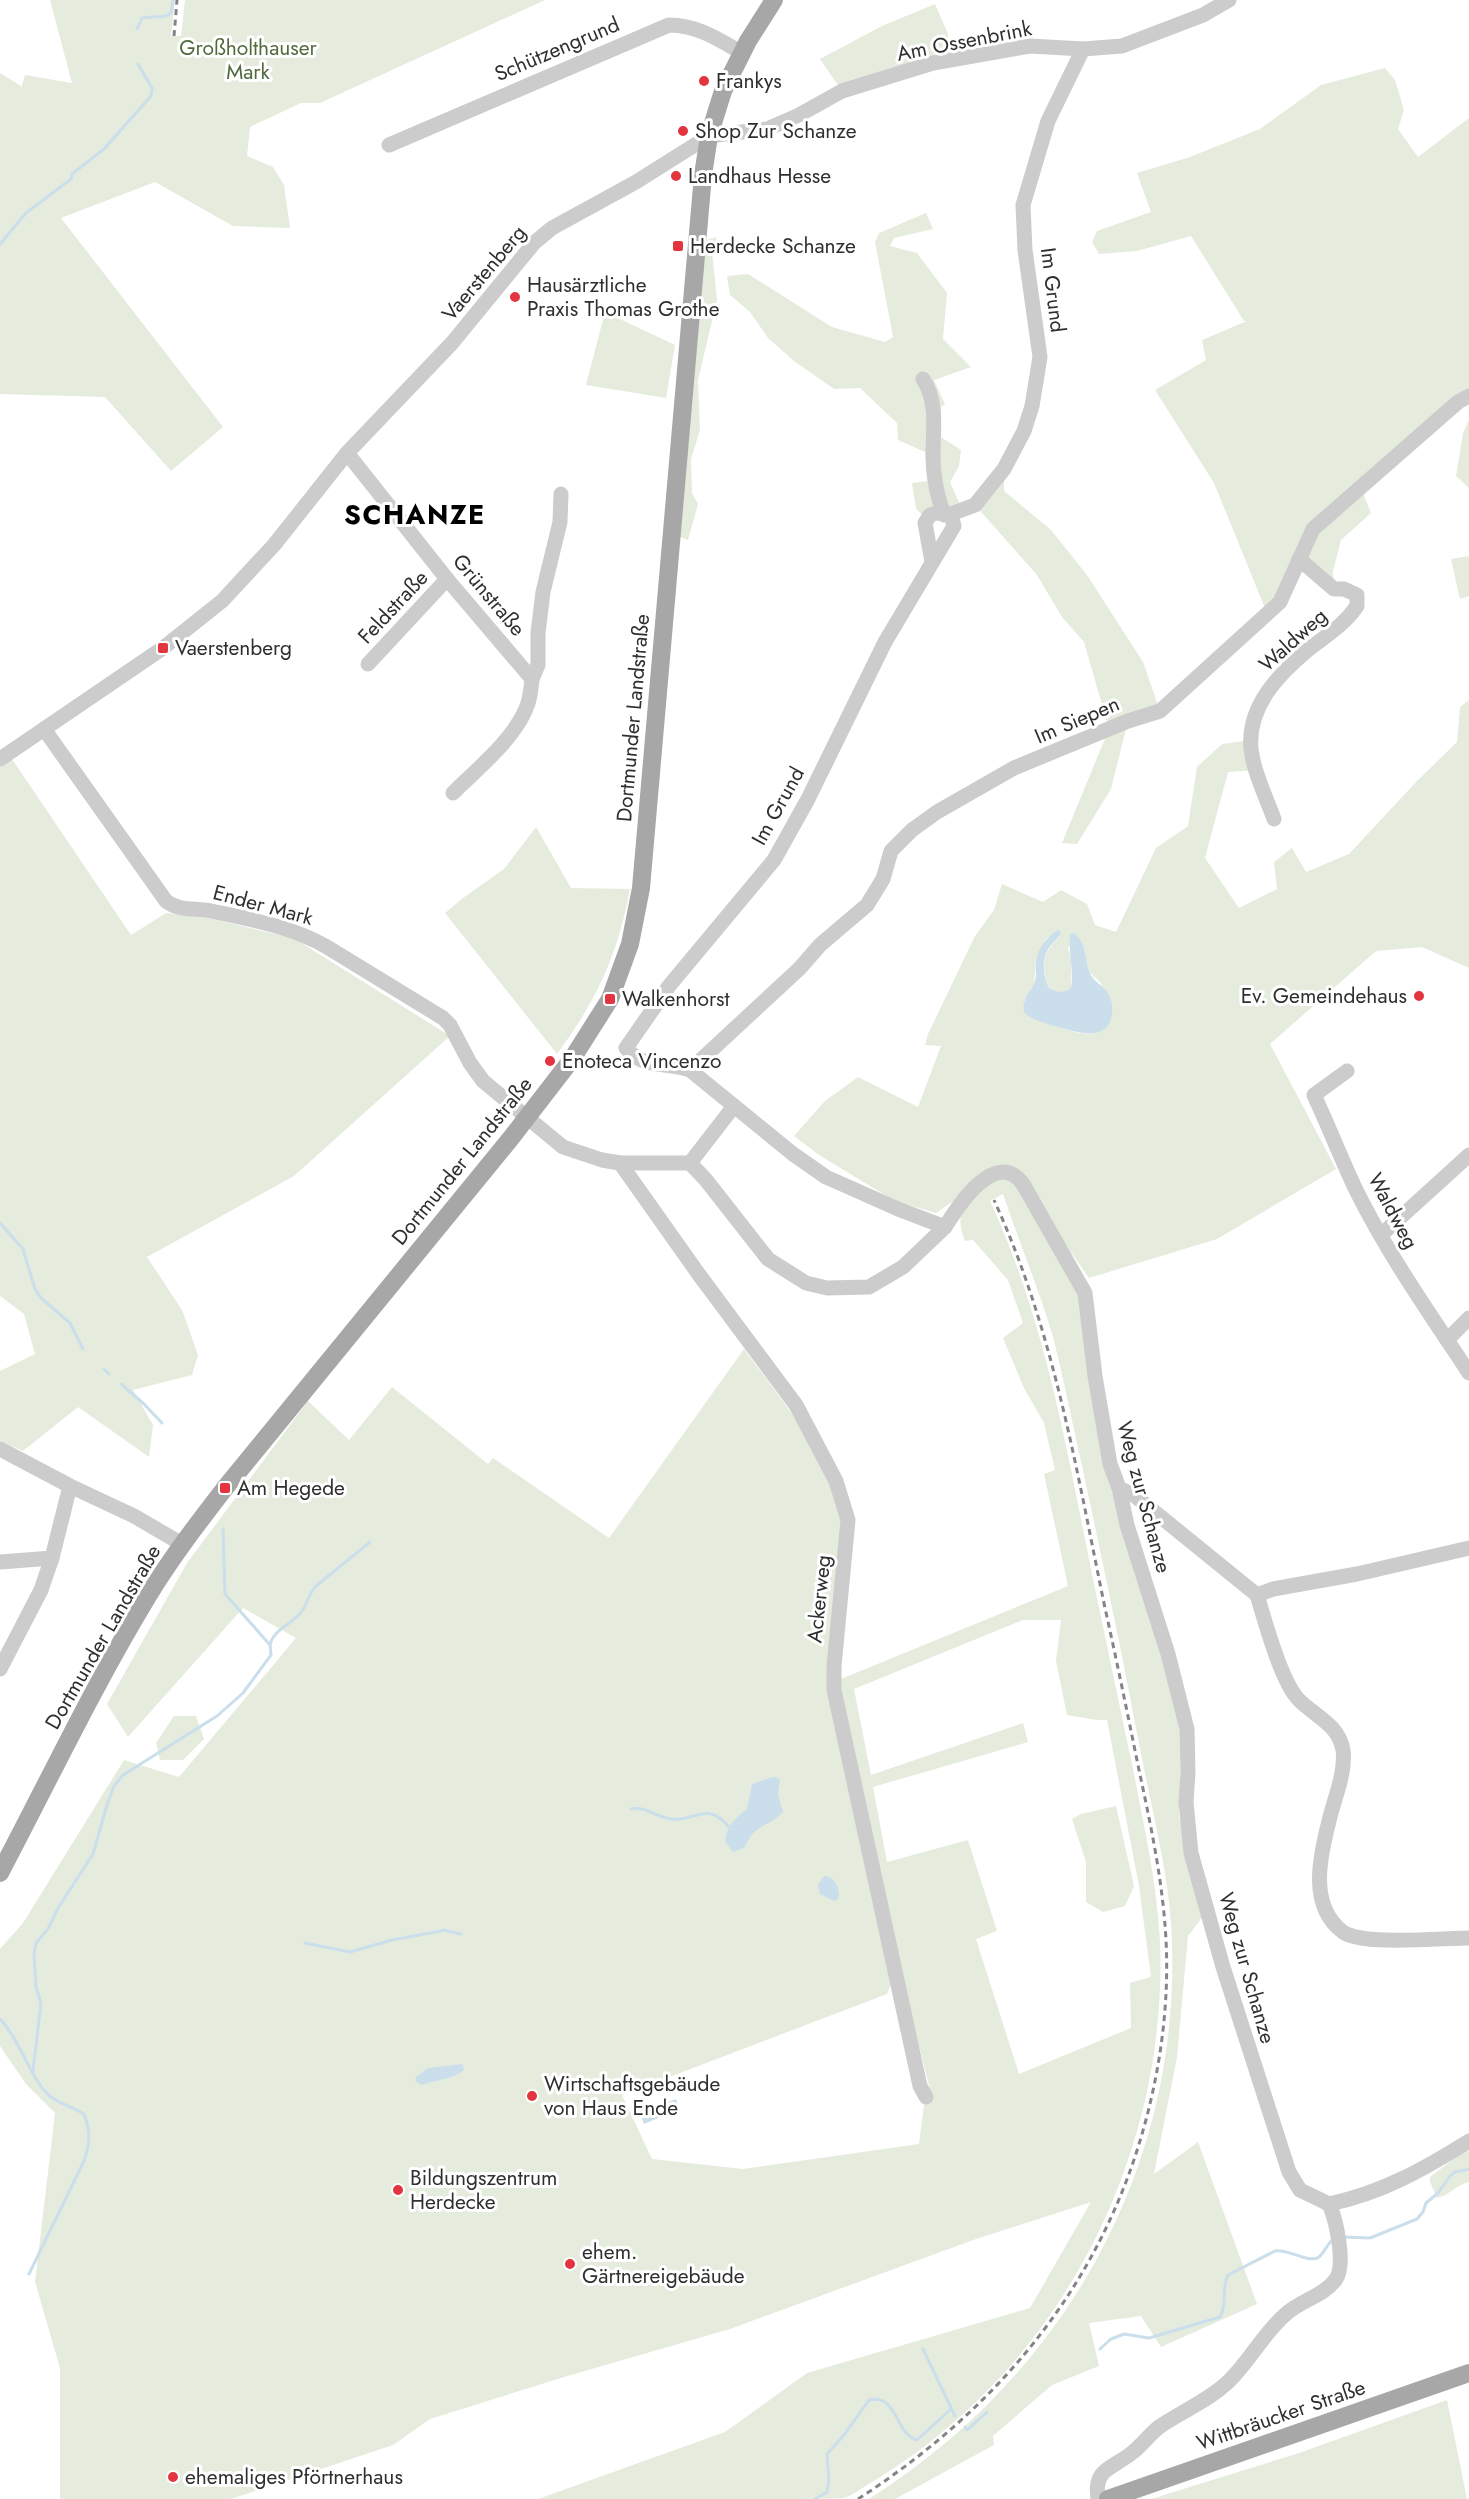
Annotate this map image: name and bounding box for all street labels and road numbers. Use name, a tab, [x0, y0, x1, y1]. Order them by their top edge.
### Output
street label: Schützengrund	[490, 9, 624, 89]
street label: Am Ossenbrink	[894, 13, 1035, 69]
street label: Vaerstenberg	[435, 219, 533, 327]
street label: Im Grund	[1033, 246, 1073, 334]
street label: Grünstraße	[446, 547, 532, 643]
street label: Feldstraße	[351, 563, 435, 651]
street label: Waldweg	[1252, 601, 1334, 679]
street label: Dortmunder Landstraße	[609, 613, 657, 823]
street label: Im Siepen	[1030, 689, 1124, 751]
street label: Im Grund	[744, 761, 812, 851]
street label: Ender Mark	[210, 877, 317, 933]
street label: Dortmunder Landstraße	[385, 1070, 539, 1252]
street label: Waldweg	[1360, 1168, 1426, 1254]
street label: Weg zur Schanze	[1109, 1418, 1179, 1576]
street label: Dortmunder Landstraße	[38, 1539, 168, 1735]
street label: Ackerweg	[799, 1554, 839, 1644]
street label: Weg zur Schanze	[1211, 1889, 1283, 2047]
street label: Wittbräucker Straße	[1193, 2372, 1370, 2458]

